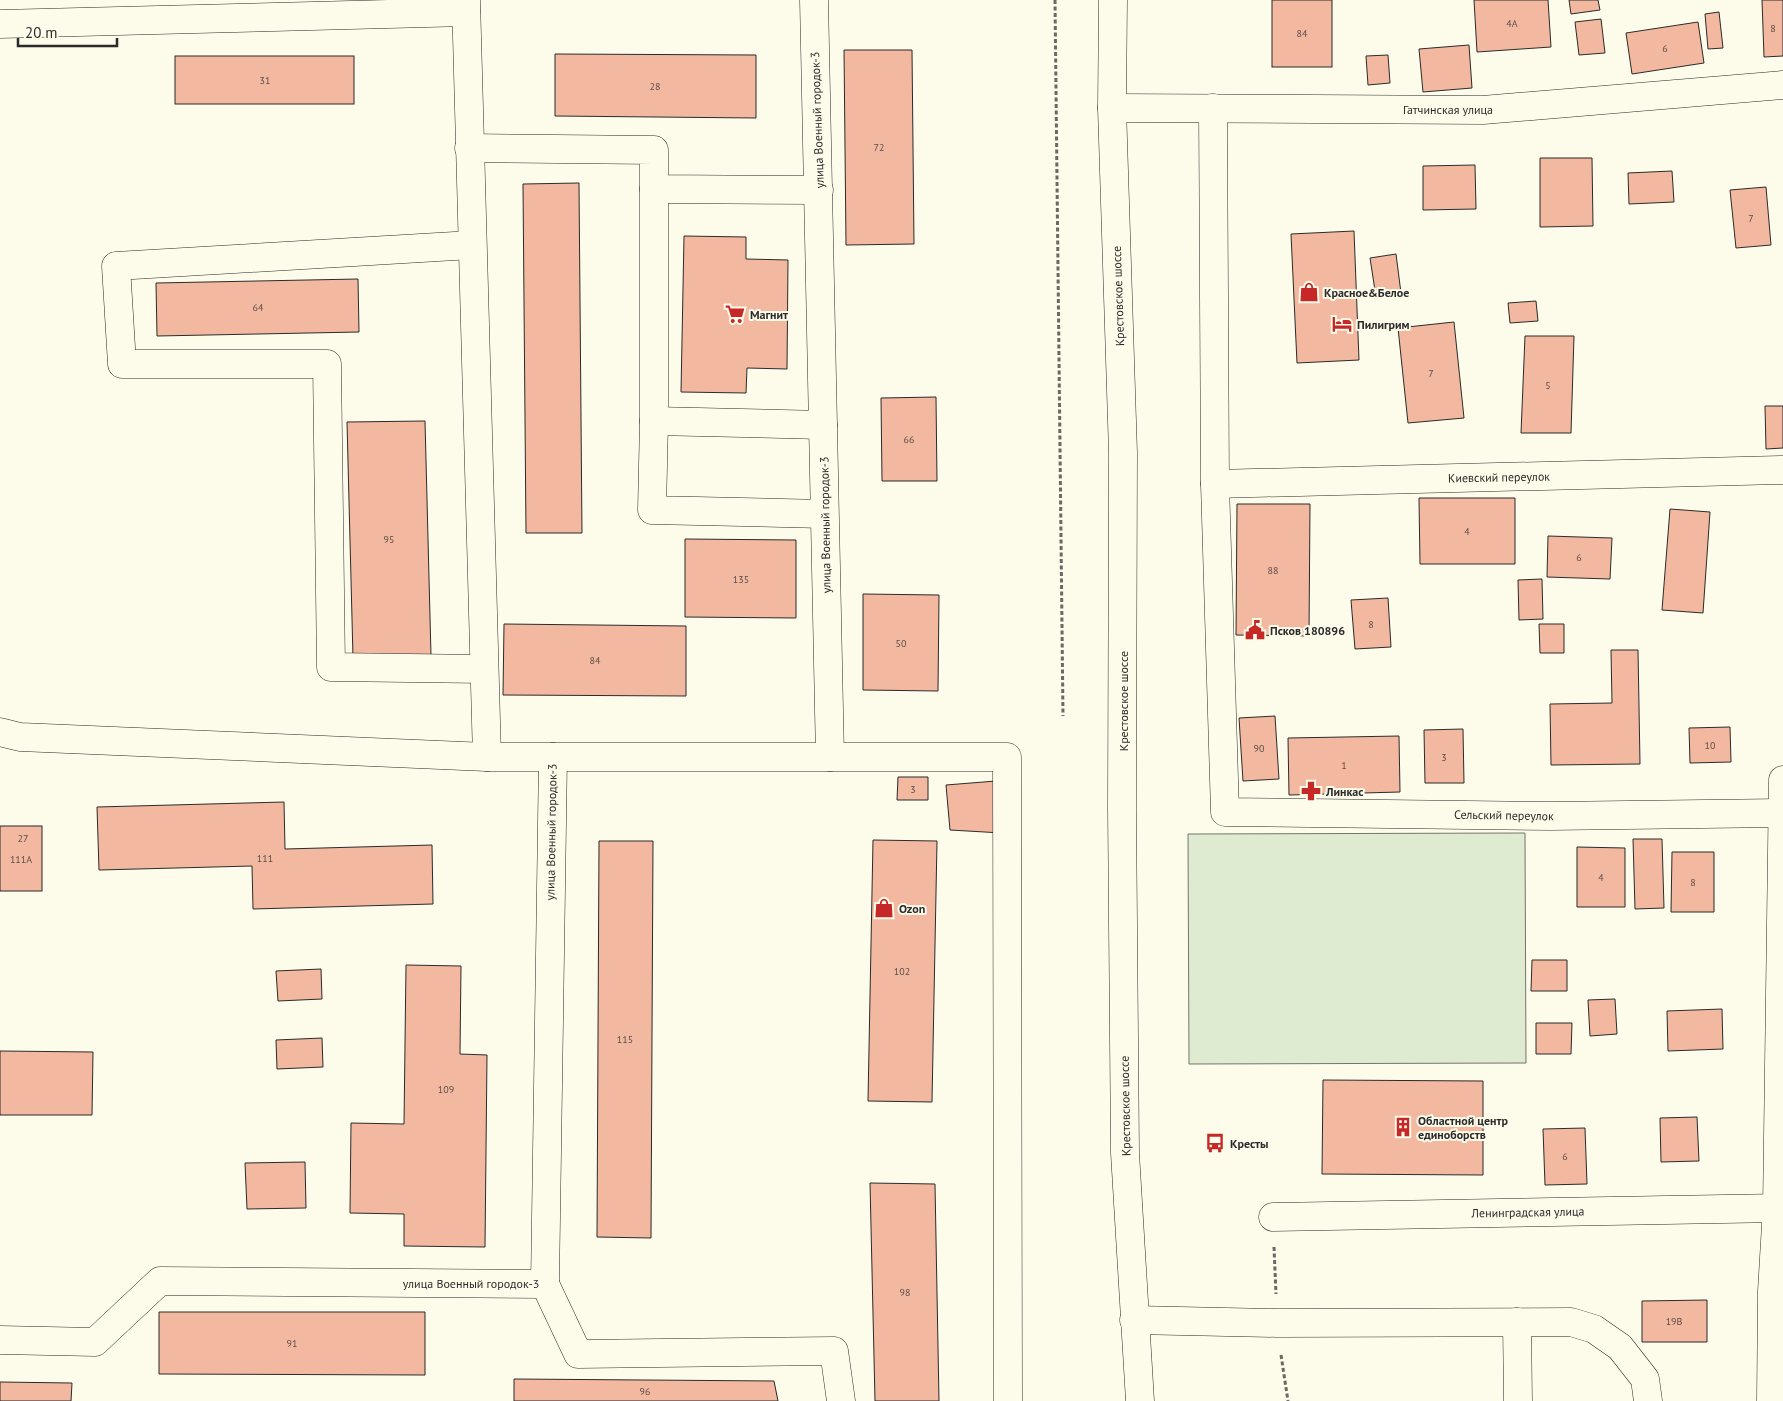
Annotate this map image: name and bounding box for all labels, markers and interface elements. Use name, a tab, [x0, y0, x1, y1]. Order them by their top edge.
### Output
scale bar	[18, 15, 116, 47]
house number: 4А	[1506, 17, 1518, 30]
house number: 8	[1770, 22, 1776, 35]
text: 20 m	[25, 23, 58, 42]
house number: 84	[1297, 27, 1308, 40]
house number: 6	[1662, 42, 1668, 55]
street label: улица Военный городок-3	[807, 51, 827, 189]
house number: 31	[260, 74, 270, 87]
house number: 28	[650, 80, 660, 93]
street label: Гатчинская улица	[1403, 102, 1493, 117]
house number: 72	[874, 141, 884, 154]
house number: 7	[1748, 212, 1754, 225]
street label: Крестовское шоссе	[1109, 246, 1127, 346]
shop icon: Красное&Белое	[1298, 281, 1320, 303]
place label: Красное&Белое	[1324, 285, 1409, 300]
house number: 64	[253, 301, 264, 314]
supermarket icon: Магнит	[724, 303, 746, 325]
place label: Магнит	[750, 307, 788, 322]
hotel icon: Пилигрим	[1331, 313, 1353, 335]
place label: Пилигрим	[1357, 317, 1409, 332]
house number: 7	[1428, 367, 1434, 380]
house number: 5	[1545, 379, 1551, 392]
house number: 66	[904, 433, 914, 446]
street label: улица Военный городок-3	[816, 457, 834, 593]
street label: Киевский переулок	[1448, 469, 1550, 485]
house number: 4	[1464, 525, 1470, 538]
house number: 95	[384, 533, 394, 546]
house number: 6	[1576, 551, 1582, 564]
house number: 88	[1268, 564, 1278, 577]
house number: 135	[733, 573, 749, 586]
house number: 8	[1368, 618, 1374, 631]
public building icon: Псков 180896	[1244, 619, 1266, 641]
place label: Псков 180896	[1270, 623, 1345, 638]
house number: 50	[896, 637, 907, 650]
street label: Крестовское шоссе	[1116, 651, 1131, 751]
house number: 84	[590, 654, 601, 667]
house number: 10	[1705, 739, 1716, 752]
house number: 90	[1254, 742, 1265, 755]
house number: 3	[1441, 751, 1447, 764]
house number: 1	[1341, 759, 1347, 772]
street label: улица Военный городок-3	[542, 764, 560, 900]
pharmacy icon: Линкас	[1300, 780, 1322, 802]
house number: 3	[910, 783, 916, 796]
place label: Линкас	[1325, 784, 1363, 799]
street label: Сельский переулок	[1454, 807, 1554, 823]
house number: 27	[18, 832, 28, 845]
house number: 111	[257, 852, 273, 865]
house number: 111А	[10, 853, 32, 866]
house number: 4	[1598, 871, 1604, 884]
house number: 8	[1690, 876, 1696, 889]
shop icon: Ozon	[873, 897, 895, 919]
place label: Ozon	[899, 901, 925, 916]
house number: 102	[894, 965, 910, 978]
house number: 115	[617, 1033, 633, 1046]
street label: Крестовское шоссе	[1117, 1056, 1133, 1156]
house number: 109	[438, 1083, 454, 1096]
place label: Областной центр единоборств	[1418, 1113, 1508, 1142]
building icon: Областной центр единоборств	[1392, 1116, 1414, 1138]
bus stop icon: Кресты	[1204, 1132, 1226, 1154]
place label: Кресты	[1230, 1136, 1269, 1151]
house number: 6	[1562, 1150, 1568, 1163]
street label: Ленинградская улица	[1470, 1204, 1585, 1221]
street label: улица Военный городок-3	[403, 1276, 539, 1291]
house number: 98	[900, 1286, 910, 1299]
house number: 19В	[1666, 1315, 1683, 1328]
house number: 91	[287, 1337, 297, 1350]
house number: 96	[640, 1385, 650, 1398]

